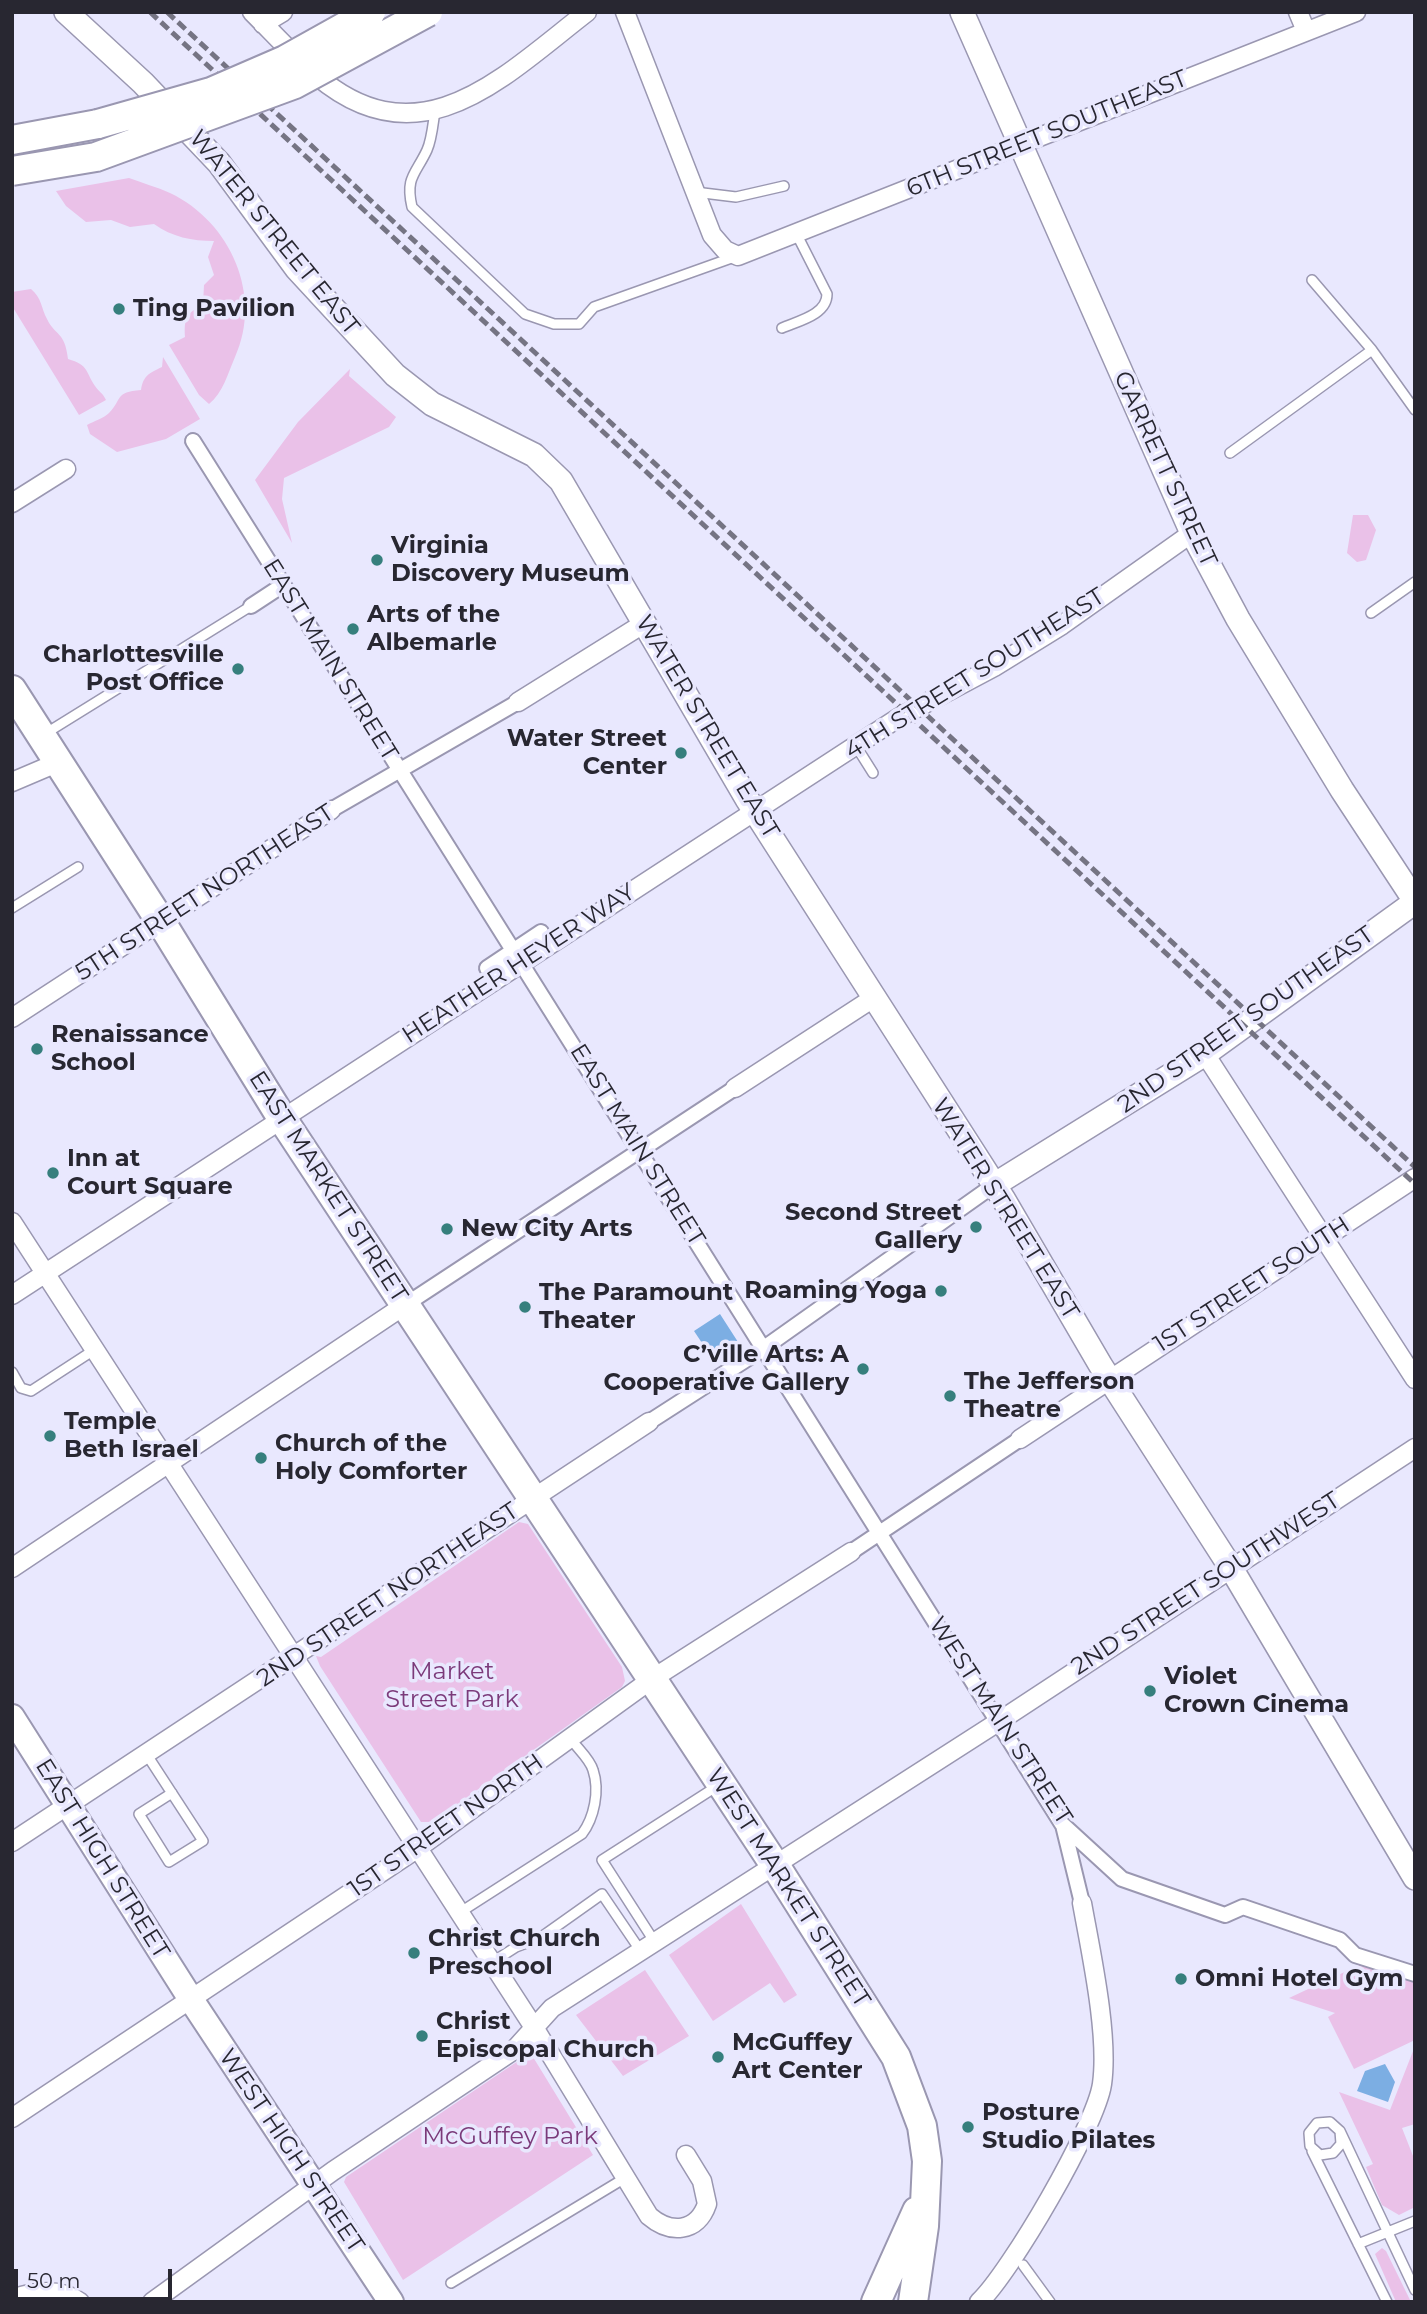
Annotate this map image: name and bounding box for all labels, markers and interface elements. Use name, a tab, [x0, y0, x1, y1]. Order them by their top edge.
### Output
street label: 6TH STREET SOUTHEAST	[902, 64, 1192, 204]
street label: WATER STREET EAST	[183, 125, 365, 341]
place label: Ting Pavilion	[133, 295, 295, 323]
marker: Ting Pavilion	[111, 301, 127, 317]
street label: GARRETT STREET	[1107, 367, 1223, 571]
place label: Virginia Discovery Museum	[391, 532, 630, 588]
marker: Virginia Discovery Museum	[369, 552, 385, 568]
street label: EAST MAIN STREET	[256, 554, 404, 766]
street label: 4TH STREET SOUTHEAST	[840, 582, 1110, 766]
place label: Arts of the Albemarle	[367, 601, 500, 657]
street label: WATER STREET EAST	[629, 610, 785, 844]
marker: Arts of the Albemarle	[345, 621, 361, 637]
place label: Charlottesville Post Office	[43, 641, 224, 697]
marker: Charlottesville Post Office	[230, 661, 246, 677]
place label: Water Street Center	[507, 725, 667, 781]
marker: Water Street Center	[673, 745, 689, 761]
street label: 5TH STREET NORTHEAST	[70, 799, 340, 987]
street label: HEATHER HEYER WAY	[397, 878, 641, 1050]
street label: 2ND STREET SOUTHEAST	[1113, 921, 1379, 1119]
place label: Renaissance School	[51, 1021, 209, 1077]
street label: EAST MAIN STREET	[563, 1039, 711, 1251]
marker: Renaissance School	[29, 1041, 45, 1057]
street label: EAST MARKET STREET	[242, 1066, 414, 1308]
street label: WATER STREET EAST	[925, 1093, 1085, 1325]
place label: Inn at Court Square	[67, 1145, 233, 1201]
marker: Inn at Court Square	[45, 1165, 61, 1181]
place label: Second Street Gallery	[785, 1199, 962, 1255]
street label: 1ST STREET SOUTH	[1149, 1211, 1355, 1359]
place label: New City Arts	[461, 1215, 632, 1243]
marker: Second Street Gallery	[968, 1219, 984, 1235]
marker: New City Arts	[439, 1221, 455, 1237]
place label: Roaming Yoga	[744, 1277, 927, 1305]
place label: The Paramount Theater	[539, 1279, 733, 1335]
marker: Roaming Yoga	[933, 1283, 949, 1299]
marker: The Paramount Theater	[517, 1299, 533, 1315]
place label: C’ville Arts: A Cooperative Gallery	[604, 1341, 849, 1397]
marker: C’ville Arts: A Cooperative Gallery	[855, 1361, 871, 1377]
place label: The Jefferson Theatre	[964, 1368, 1135, 1424]
marker: The Jefferson Theatre	[942, 1388, 958, 1404]
place label: Temple Beth Israel	[64, 1408, 199, 1464]
marker: Temple Beth Israel	[42, 1428, 58, 1444]
place label: Church of the Holy Comforter	[275, 1430, 467, 1486]
marker: Church of the Holy Comforter	[253, 1450, 269, 1466]
street label: 2ND STREET SOUTHWEST	[1066, 1486, 1346, 1682]
street label: 2ND STREET NORTHEAST	[252, 1497, 524, 1693]
street label: WEST MAIN STREET	[922, 1612, 1078, 1830]
park label: Market Street Park	[385, 1658, 519, 1714]
place label: Violet Crown Cinema	[1164, 1663, 1349, 1719]
marker: Violet Crown Cinema	[1142, 1683, 1158, 1699]
street label: 1ST STREET NORTH	[343, 1748, 549, 1904]
street label: EAST HIGH STREET	[29, 1754, 175, 1964]
street label: WEST MARKET STREET	[700, 1763, 876, 2013]
place label: Christ Church Preschool	[428, 1925, 601, 1981]
marker: Christ Church Preschool	[406, 1945, 422, 1961]
place label: Omni Hotel Gym	[1195, 1965, 1403, 1993]
marker: Omni Hotel Gym	[1173, 1971, 1189, 1987]
place label: Christ Episcopal Church	[436, 2008, 655, 2064]
marker: Christ Episcopal Church	[414, 2028, 430, 2044]
place label: McGuffey Art Center	[732, 2029, 863, 2085]
street label: WEST HIGH STREET	[212, 2044, 370, 2258]
marker: McGuffey Art Center	[710, 2049, 726, 2065]
place label: Posture Studio Pilates	[982, 2099, 1155, 2155]
marker: Posture Studio Pilates	[960, 2119, 976, 2135]
park label: McGuffey Park	[422, 2123, 598, 2151]
scale bar	[18, 2254, 175, 2298]
text: 50 m	[27, 2268, 81, 2293]

